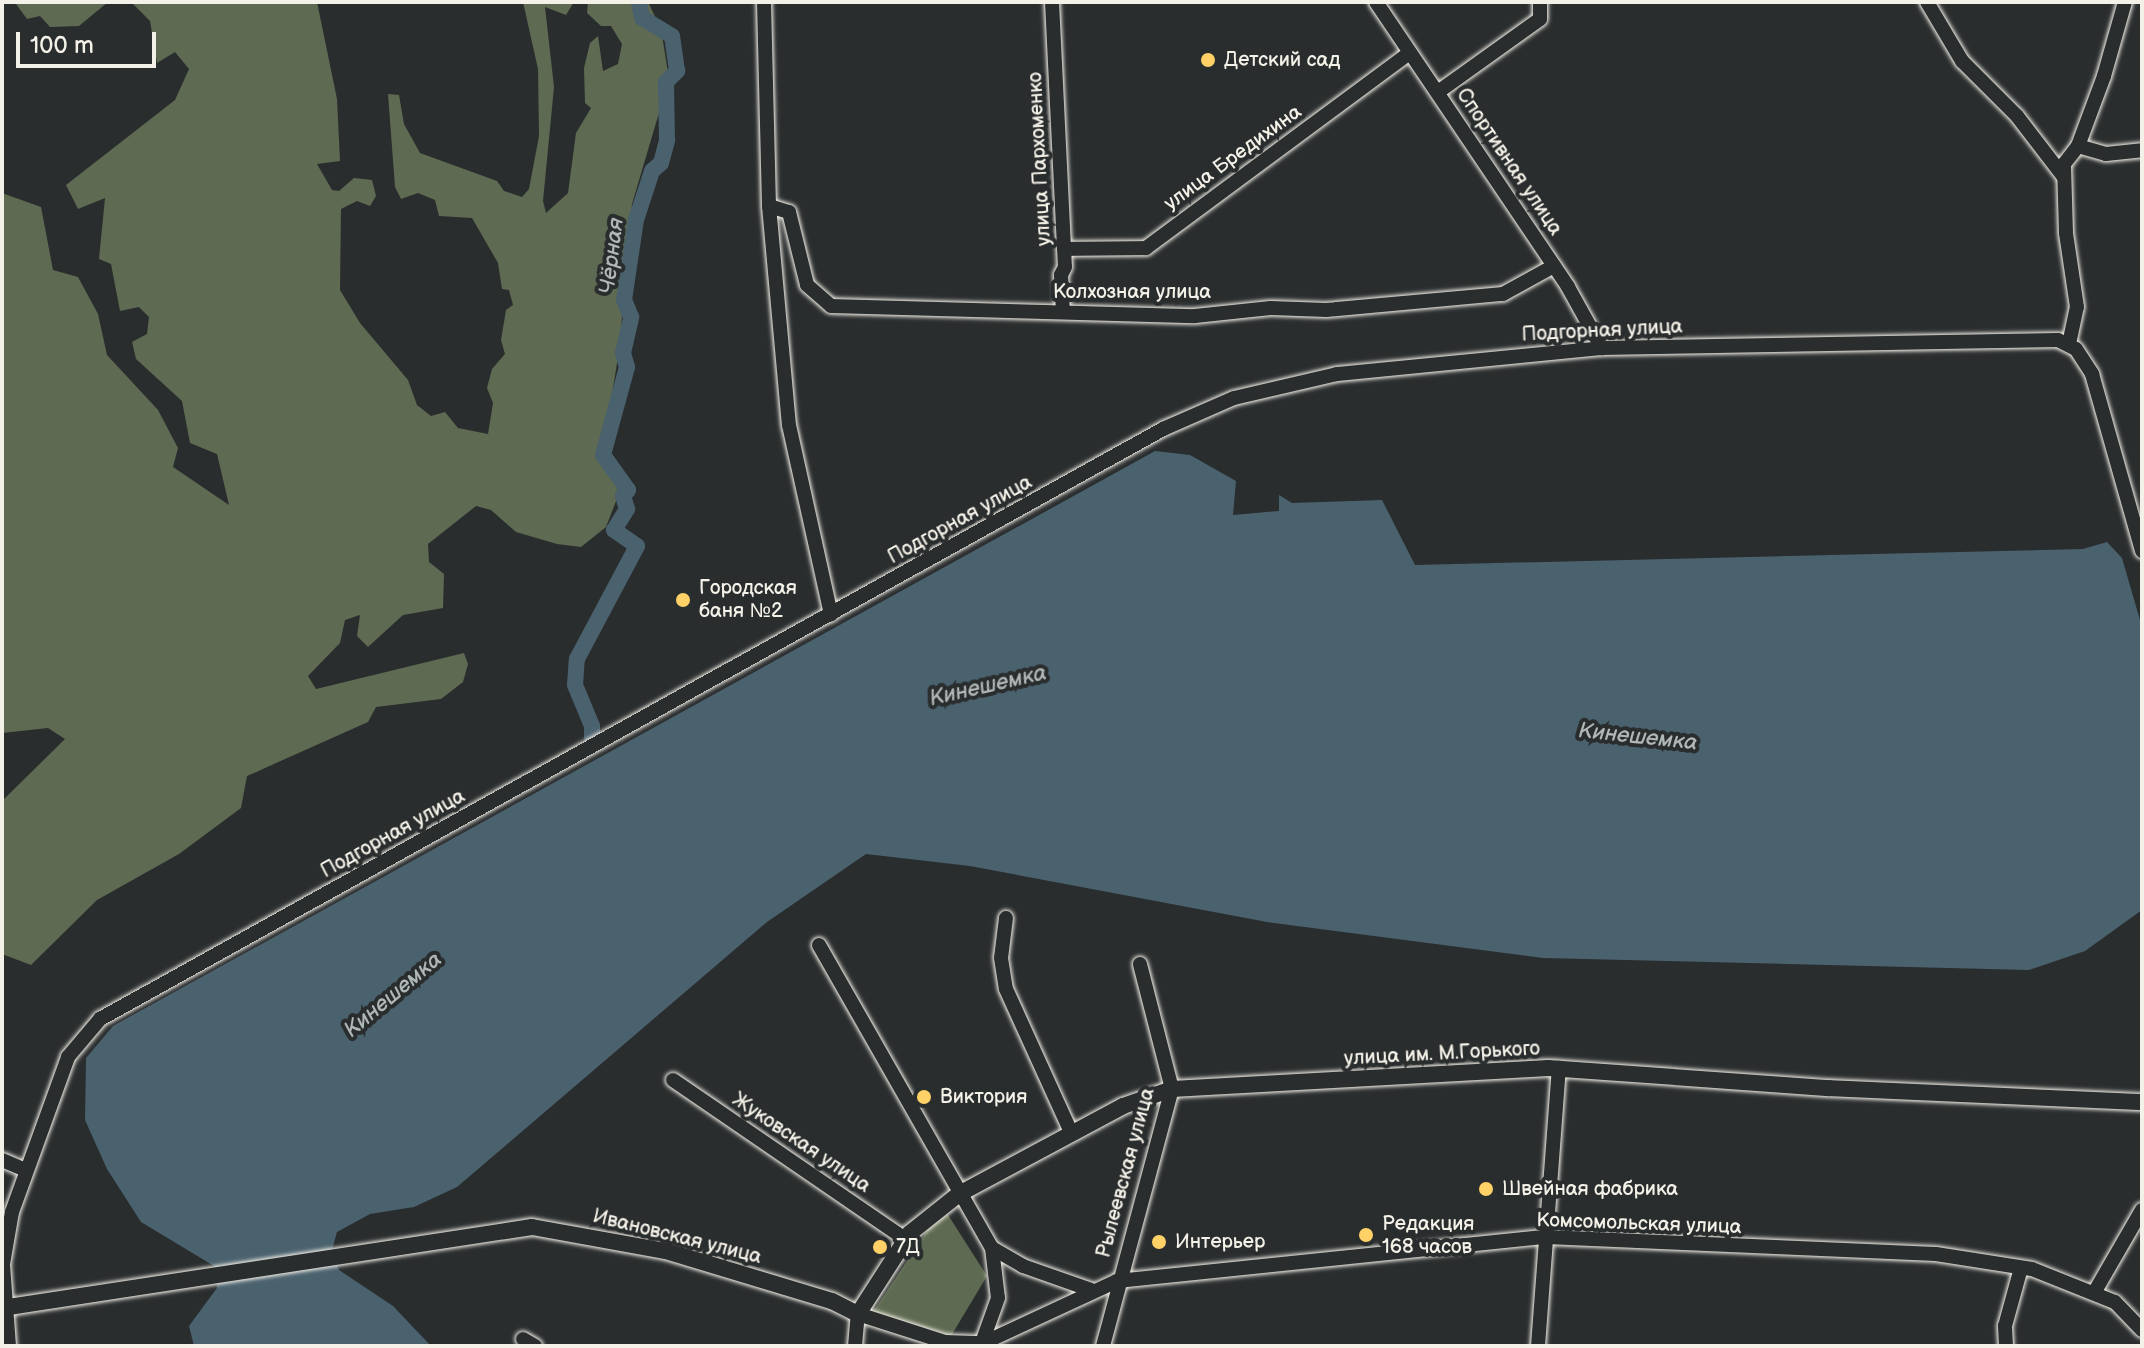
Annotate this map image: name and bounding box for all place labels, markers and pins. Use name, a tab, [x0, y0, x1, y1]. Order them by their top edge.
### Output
place label: Детский сад	[1224, 48, 1340, 72]
marker: Детский сад	[1199, 51, 1217, 69]
place label: Городская баня №2	[699, 576, 797, 623]
marker: Городская баня №2	[674, 591, 692, 609]
place label: Виктория	[940, 1085, 1027, 1109]
marker: Виктория	[915, 1088, 933, 1106]
place label: Швейная фабрика	[1502, 1177, 1678, 1201]
marker: Швейная фабрика	[1477, 1180, 1495, 1198]
place label: Редакция 168 часов	[1382, 1212, 1474, 1259]
marker: Редакция 168 часов	[1357, 1226, 1375, 1244]
place label: Интерьер	[1175, 1230, 1265, 1254]
marker: Интерьер	[1150, 1233, 1168, 1251]
place label: 7Д	[896, 1235, 920, 1259]
marker: 7Д	[871, 1238, 889, 1256]

